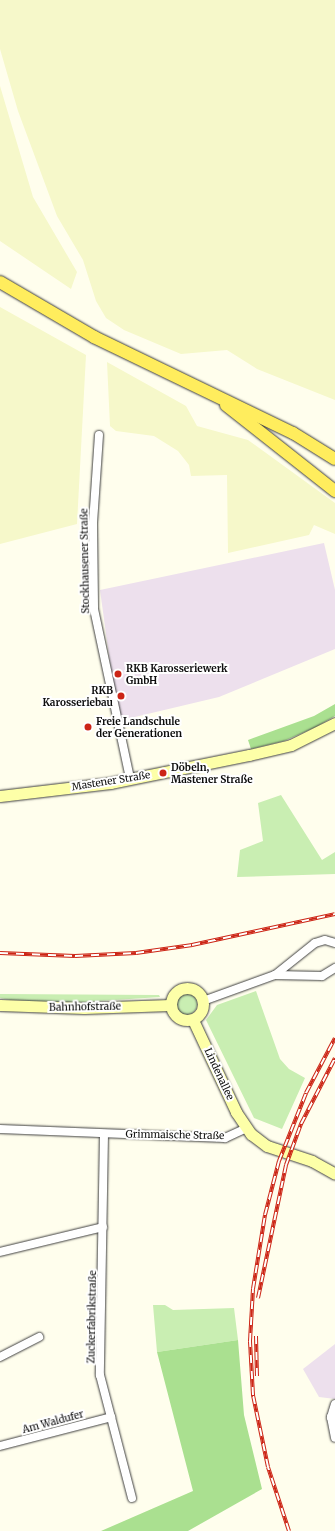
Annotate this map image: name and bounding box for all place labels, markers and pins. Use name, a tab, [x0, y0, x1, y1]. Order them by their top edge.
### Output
place label: RKB Karosseriewerk GmbH	[126, 662, 228, 686]
marker: RKB Karosseriewerk GmbH	[113, 669, 123, 679]
place label: RKB Karosseriebau	[42, 684, 113, 708]
marker: RKB Karosseriebau	[116, 691, 126, 701]
place label: Freie Landschule der Generationen	[96, 715, 182, 738]
marker: Freie Landschule der Generationen	[83, 722, 93, 732]
place label: Döbeln, Mastener Straße	[171, 761, 253, 784]
marker: Döbeln, Mastener Straße	[158, 768, 168, 778]

